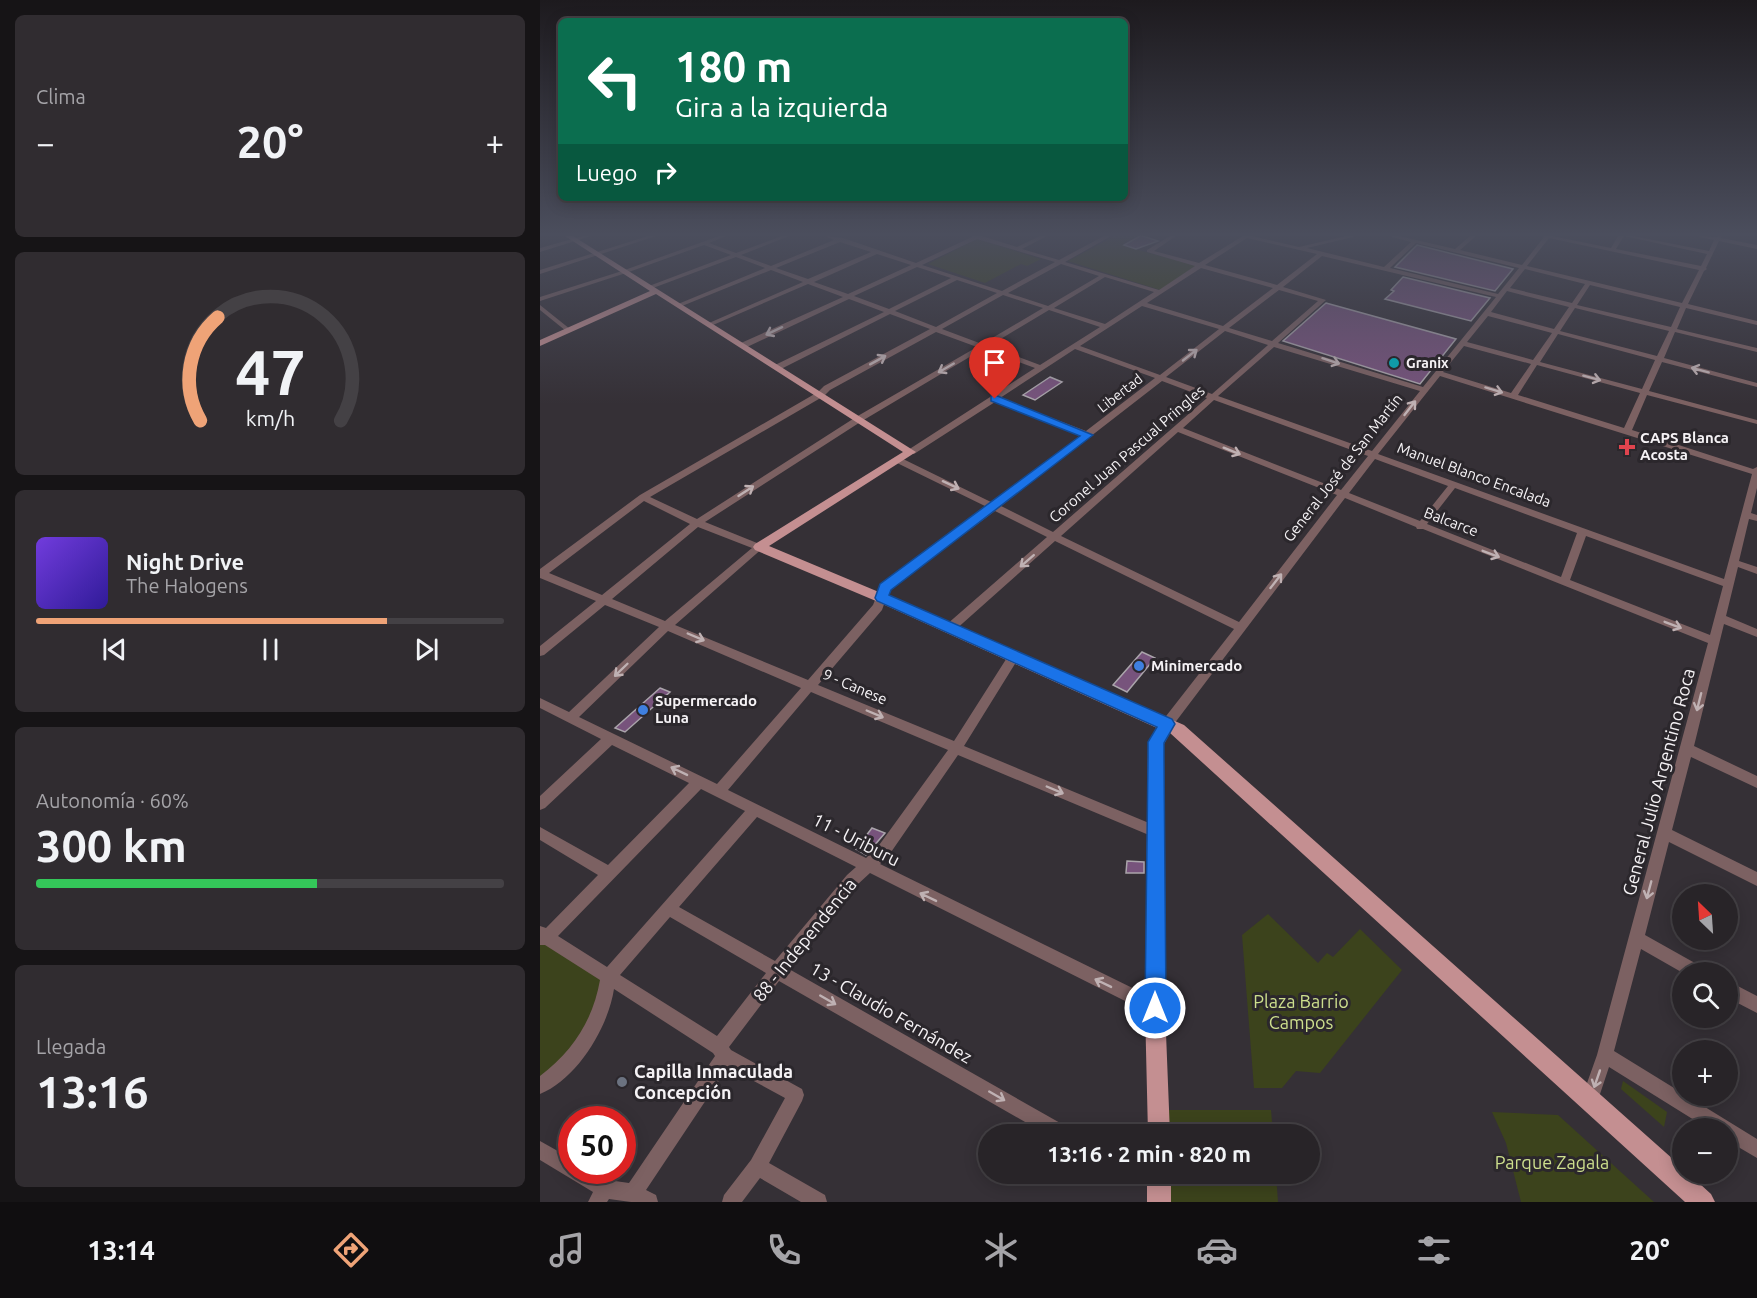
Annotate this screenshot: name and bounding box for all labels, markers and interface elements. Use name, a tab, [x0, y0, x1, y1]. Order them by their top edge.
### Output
icon: left	[576, 42, 654, 120]
text: 180 m	[675, 43, 792, 90]
text: Clima	[36, 85, 86, 108]
text: Gira a la izquierda	[675, 92, 888, 122]
text: 20°	[237, 116, 303, 167]
text: −	[36, 124, 55, 161]
text: +	[485, 124, 504, 161]
icon: right	[649, 156, 682, 189]
text: Luego	[576, 160, 637, 185]
one-way arrow	[766, 325, 784, 337]
text: 47	[235, 337, 305, 407]
pin	[969, 337, 1020, 399]
icon: arrive	[978, 346, 1011, 379]
one-way arrow	[1182, 349, 1198, 362]
one-way arrow	[869, 354, 887, 365]
place label: Granix	[1406, 355, 1449, 371]
one-way arrow	[1321, 356, 1340, 367]
marker: Granix	[1387, 356, 1401, 370]
one-way arrow	[937, 363, 954, 375]
one-way arrow	[1691, 364, 1710, 376]
street label: Libertad	[1094, 370, 1146, 416]
one-way arrow	[1582, 373, 1601, 384]
street label: Coronel Juan Pascual Pringles	[1046, 382, 1208, 526]
one-way arrow	[1484, 385, 1503, 396]
street label: General José de San Martín	[1280, 390, 1406, 545]
one-way arrow	[1404, 401, 1417, 417]
text: km/h	[245, 406, 295, 430]
place label: CAPS Blanca Acosta	[1640, 429, 1729, 463]
marker: CAPS Blanca Acosta	[1618, 438, 1636, 456]
street label: Manuel Blanco Encalada	[1395, 439, 1553, 510]
one-way arrow	[1223, 446, 1241, 457]
one-way arrow	[941, 480, 959, 492]
one-way arrow	[737, 485, 754, 497]
street label: Balcarce	[1422, 503, 1481, 540]
text: Night Drive	[126, 549, 244, 574]
one-way arrow	[1482, 550, 1500, 561]
one-way arrow	[1019, 553, 1035, 567]
one-way arrow	[1270, 573, 1283, 589]
text: The Halogens	[126, 574, 248, 597]
one-way arrow	[1663, 620, 1682, 631]
one-way arrow	[686, 632, 705, 643]
icon: previous	[98, 633, 131, 666]
icon: pause	[254, 633, 287, 666]
icon: next	[410, 633, 443, 666]
place label: Minimercado	[1151, 657, 1242, 674]
marker: Minimercado	[1132, 659, 1146, 673]
one-way arrow	[614, 663, 629, 677]
street label: 9 - Canese	[820, 665, 890, 708]
street label: General Julio Argentino Roca	[1618, 666, 1698, 898]
place label: Supermercado Luna	[655, 692, 757, 726]
one-way arrow	[1692, 692, 1704, 711]
marker: Supermercado Luna	[636, 703, 650, 717]
one-way arrow	[866, 709, 884, 720]
one-way arrow	[670, 765, 688, 777]
one-way arrow	[1045, 785, 1064, 796]
text: Autonomía · 60%	[36, 789, 189, 812]
street label: 11 - Uriburu	[810, 809, 903, 870]
text: 300 km	[36, 820, 187, 871]
street label: 88 - Independencia	[748, 874, 860, 1005]
one-way arrow	[1642, 881, 1654, 900]
north arrow	[1672, 884, 1738, 950]
map controls	[1672, 884, 1738, 1184]
one-way arrow	[919, 891, 937, 902]
street label: 13 - Claudio Fernández	[807, 958, 976, 1067]
button: search	[1672, 962, 1738, 1028]
position arrow	[1123, 976, 1187, 1040]
one-way arrow	[1094, 977, 1112, 988]
park label: Plaza Barrio Campos	[1253, 991, 1349, 1032]
one-way arrow	[819, 994, 836, 1006]
text: Llegada	[36, 1035, 106, 1058]
button: +	[1672, 1040, 1738, 1106]
place label: Capilla Inmaculada Concepción	[634, 1061, 793, 1102]
text: 13:16	[36, 1066, 149, 1117]
one-way arrow	[1591, 1069, 1602, 1088]
marker: Capilla Inmaculada Concepción	[615, 1075, 629, 1089]
one-way arrow	[988, 1091, 1005, 1103]
speed limit sign: 50	[558, 1106, 636, 1184]
button: −	[1672, 1118, 1738, 1184]
text: 13:16 · 2 min · 820 m	[1047, 1141, 1251, 1166]
park label: Parque Zagala	[1495, 1152, 1609, 1172]
icon: directions	[330, 1229, 372, 1271]
icon: music	[546, 1229, 588, 1271]
icon: phone	[763, 1229, 805, 1271]
icon: climate	[980, 1229, 1022, 1271]
icon: car	[1196, 1229, 1238, 1271]
icon: filters	[1413, 1229, 1455, 1271]
text: 13:14	[87, 1235, 155, 1265]
text: 20°	[1630, 1235, 1670, 1265]

